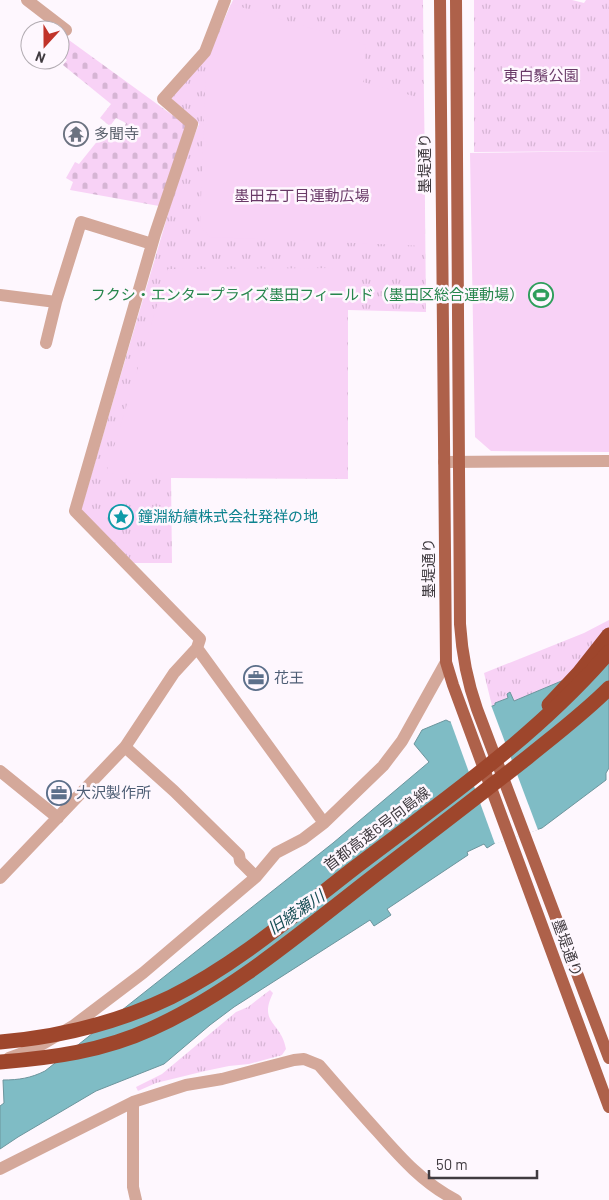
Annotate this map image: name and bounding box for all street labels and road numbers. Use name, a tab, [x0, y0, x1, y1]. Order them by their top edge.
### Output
street label: 墨堤通り	[415, 133, 433, 193]
street label: 墨堤通り	[419, 538, 437, 598]
street label: 首都高速6号向島線	[320, 783, 433, 874]
street label: 墨堤通り	[549, 916, 587, 979]

